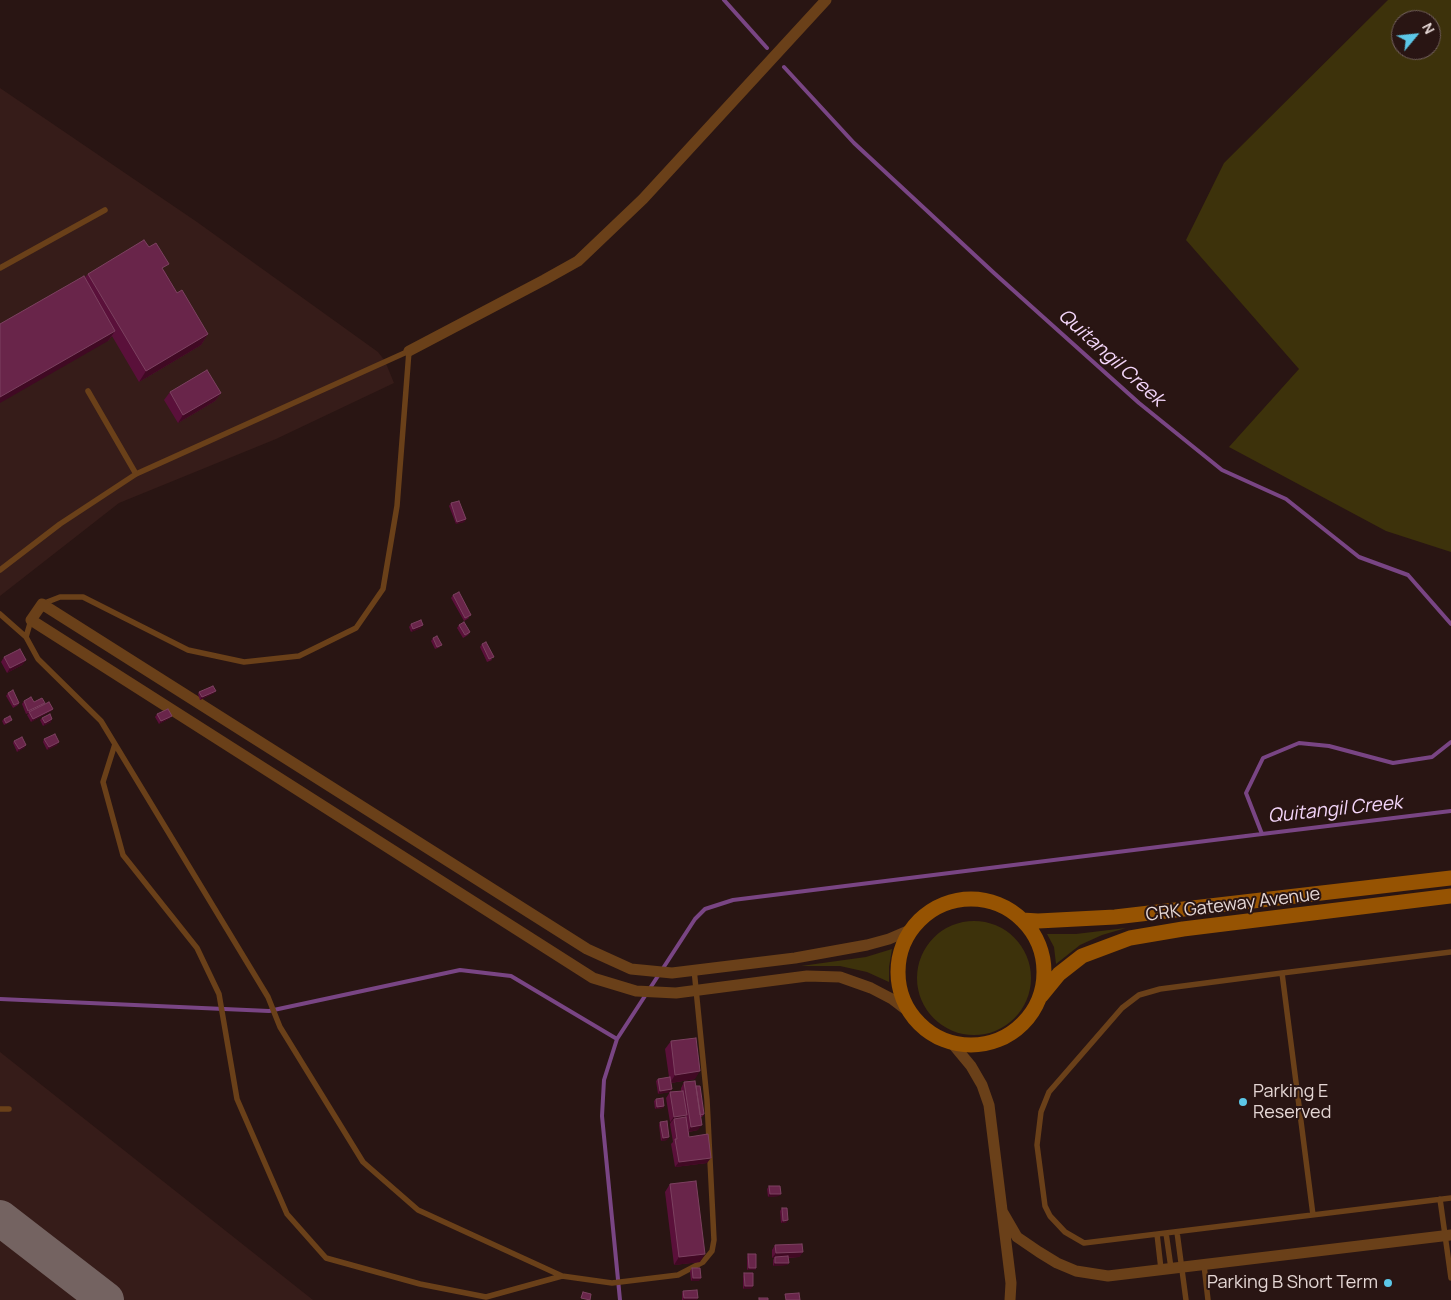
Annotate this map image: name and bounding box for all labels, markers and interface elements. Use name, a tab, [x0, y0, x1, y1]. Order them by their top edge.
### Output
north arrow	[1391, 10, 1441, 60]
text: N	[1418, 19, 1440, 37]
water label: Quitangil Creek	[1053, 304, 1169, 412]
water label: Quitangil Creek	[1267, 792, 1403, 828]
street label: CRK Gateway Avenue	[1145, 884, 1321, 926]
place label: Parking E Reserved	[1253, 1081, 1331, 1124]
marker: Parking E Reserved	[1237, 1096, 1249, 1108]
place label: Parking B Short Term	[1207, 1272, 1378, 1294]
marker: Parking B Short Term	[1382, 1277, 1394, 1289]

